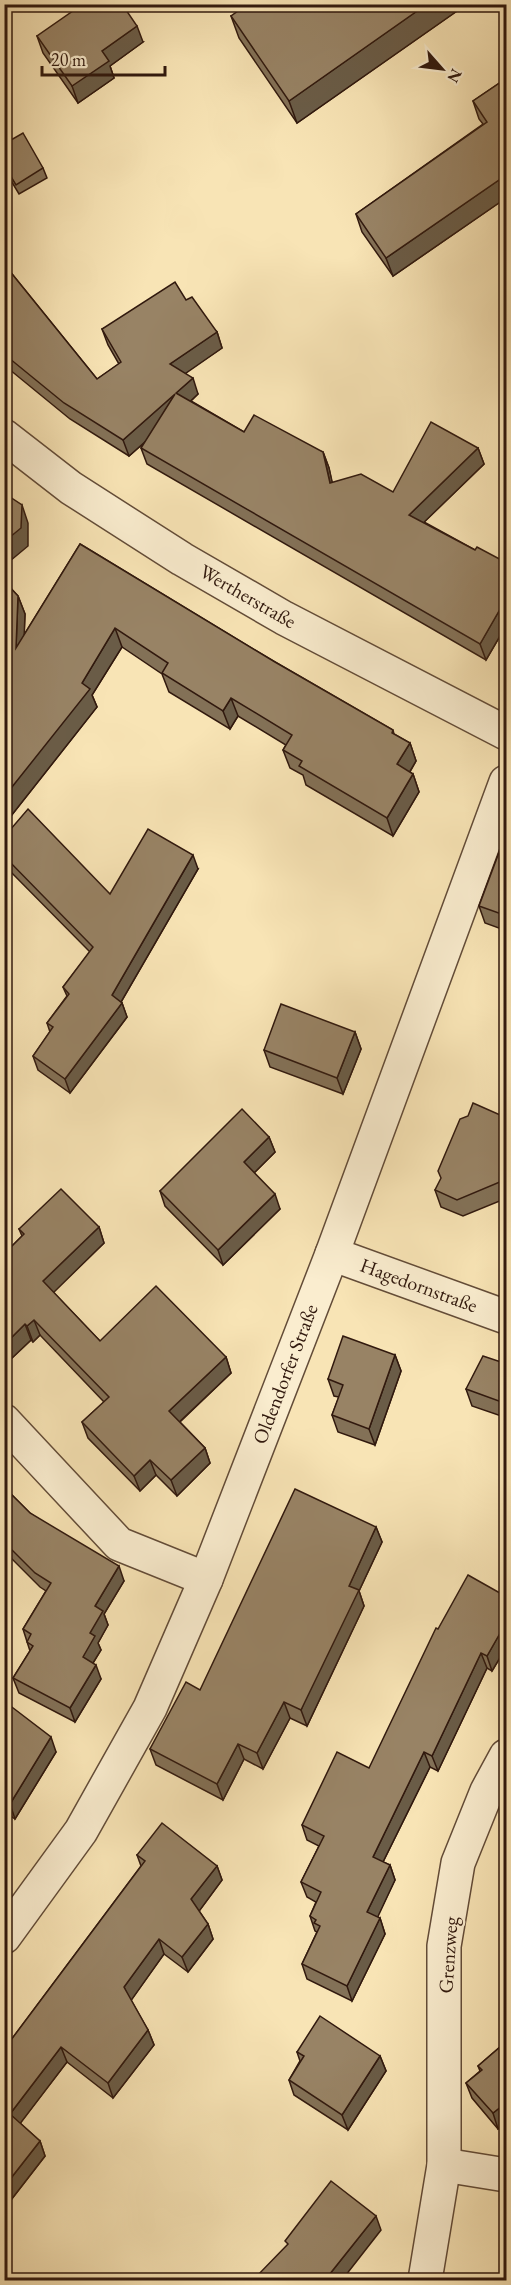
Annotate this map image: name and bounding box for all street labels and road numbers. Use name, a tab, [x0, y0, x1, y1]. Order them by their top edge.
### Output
street label: Wertherstraße	[195, 558, 301, 634]
street label: Hagedornstraße	[357, 1252, 481, 1318]
street label: Oldendorfer Straße	[246, 1300, 324, 1448]
street label: Grenzweg	[432, 1915, 464, 1994]

